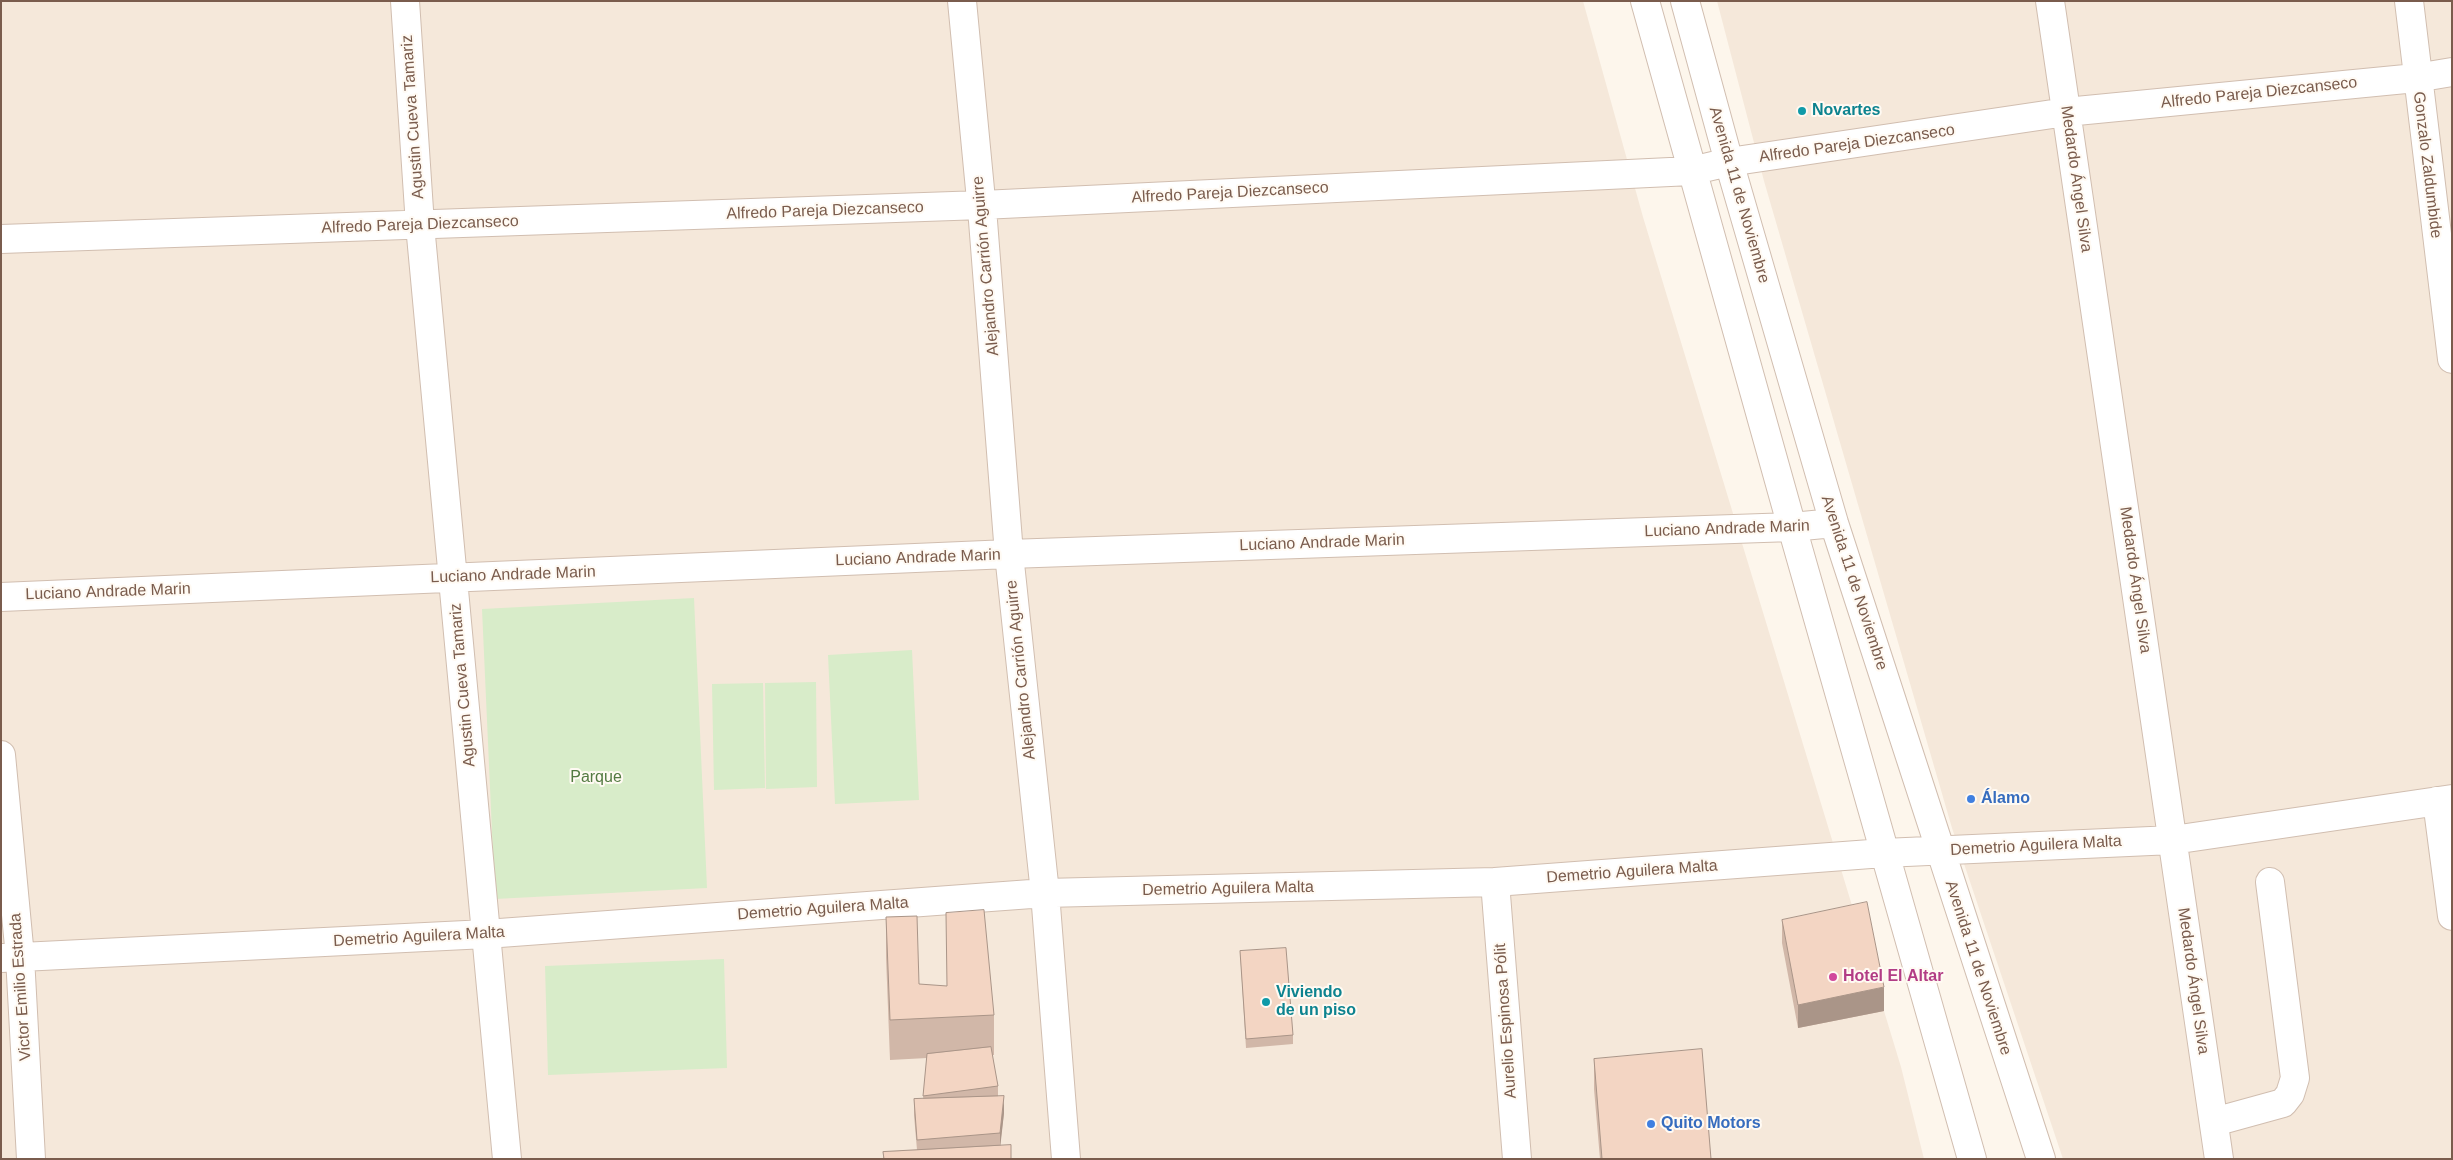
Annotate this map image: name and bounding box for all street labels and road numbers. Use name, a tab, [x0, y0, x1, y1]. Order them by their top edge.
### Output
street label: Agustin Cueva Tamariz	[398, 34, 428, 200]
street label: Alfredo Pareja Diezcanseco	[2160, 73, 2358, 113]
street label: Gonzalo Zaldumbide	[2408, 91, 2446, 239]
street label: Avenida 11 de Noviembre	[1705, 105, 1773, 285]
street label: Medardo Ángel Silva	[2056, 105, 2096, 253]
street label: Alfredo Pareja Diezcanseco	[1758, 121, 1956, 167]
street label: Alejandro Carrión Aguirre	[969, 175, 1003, 357]
street label: Alfredo Pareja Diezcanseco	[1131, 178, 1329, 208]
street label: Alfredo Pareja Diezcanseco	[726, 198, 924, 224]
street label: Alfredo Pareja Diezcanseco	[321, 212, 519, 238]
street label: Avenida 11 de Noviembre	[1817, 493, 1891, 673]
street label: Medardo Ángel Silva	[2115, 506, 2155, 654]
street label: Luciano Andrade Marin	[1644, 517, 1810, 541]
street label: Luciano Andrade Marin	[1239, 531, 1405, 555]
street label: Luciano Andrade Marin	[835, 546, 1001, 570]
street label: Luciano Andrade Marin	[430, 563, 596, 587]
street label: Alejandro Carrión Aguirre	[1002, 579, 1040, 761]
street label: Luciano Andrade Marin	[25, 580, 191, 604]
street label: Agustin Cueva Tamariz	[446, 602, 480, 768]
street label: Demetrio Aguilera Malta	[1950, 832, 2122, 860]
street label: Demetrio Aguilera Malta	[1546, 856, 1718, 888]
street label: Demetrio Aguilera Malta	[1142, 878, 1314, 900]
street label: Avenida 11 de Noviembre	[1941, 878, 2015, 1058]
street label: Demetrio Aguilera Malta	[737, 893, 909, 925]
street label: Medardo Ángel Silva	[2173, 907, 2213, 1055]
street label: Victor Emilio Estrada	[6, 912, 36, 1062]
street label: Demetrio Aguilera Malta	[333, 923, 505, 951]
street label: Aurelio Espinosa Pólit	[1491, 943, 1521, 1099]

